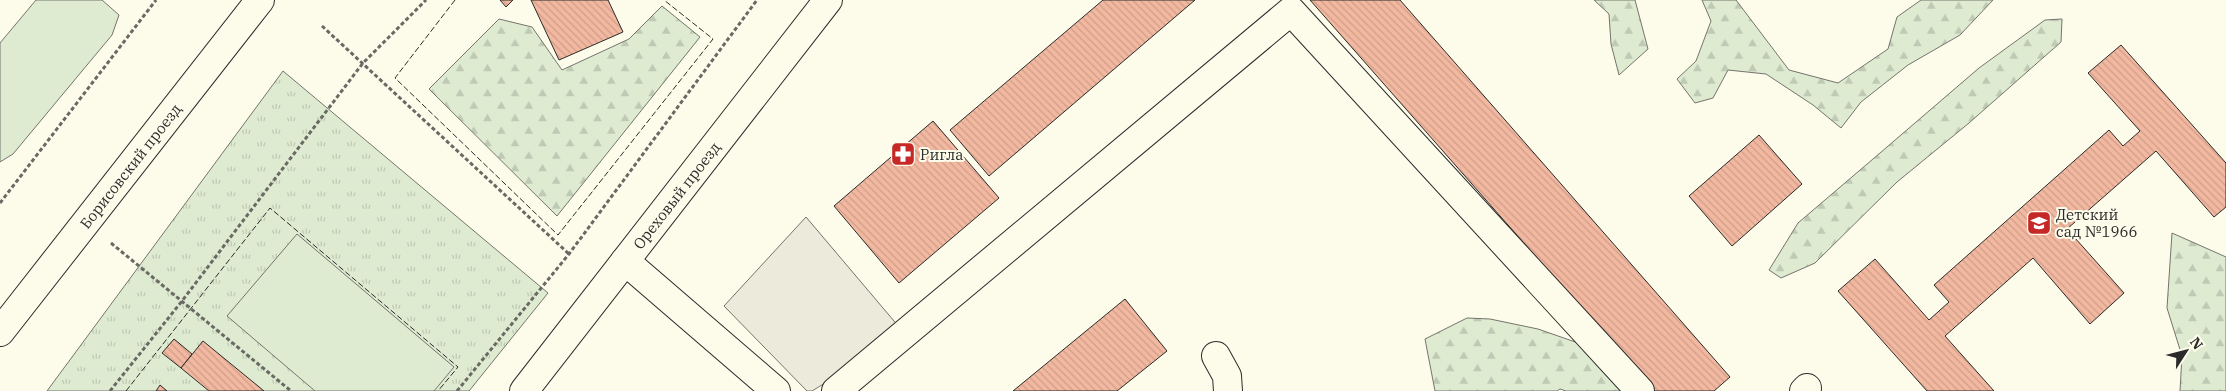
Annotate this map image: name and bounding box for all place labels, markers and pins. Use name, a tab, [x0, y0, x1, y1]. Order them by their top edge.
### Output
pharmacy icon: Ригла	[890, 141, 916, 167]
place label: Ригла	[920, 145, 963, 164]
place label: Детский сад №1966	[2056, 205, 2137, 241]
school or university icon: Детский сад №1966	[2026, 210, 2052, 236]

